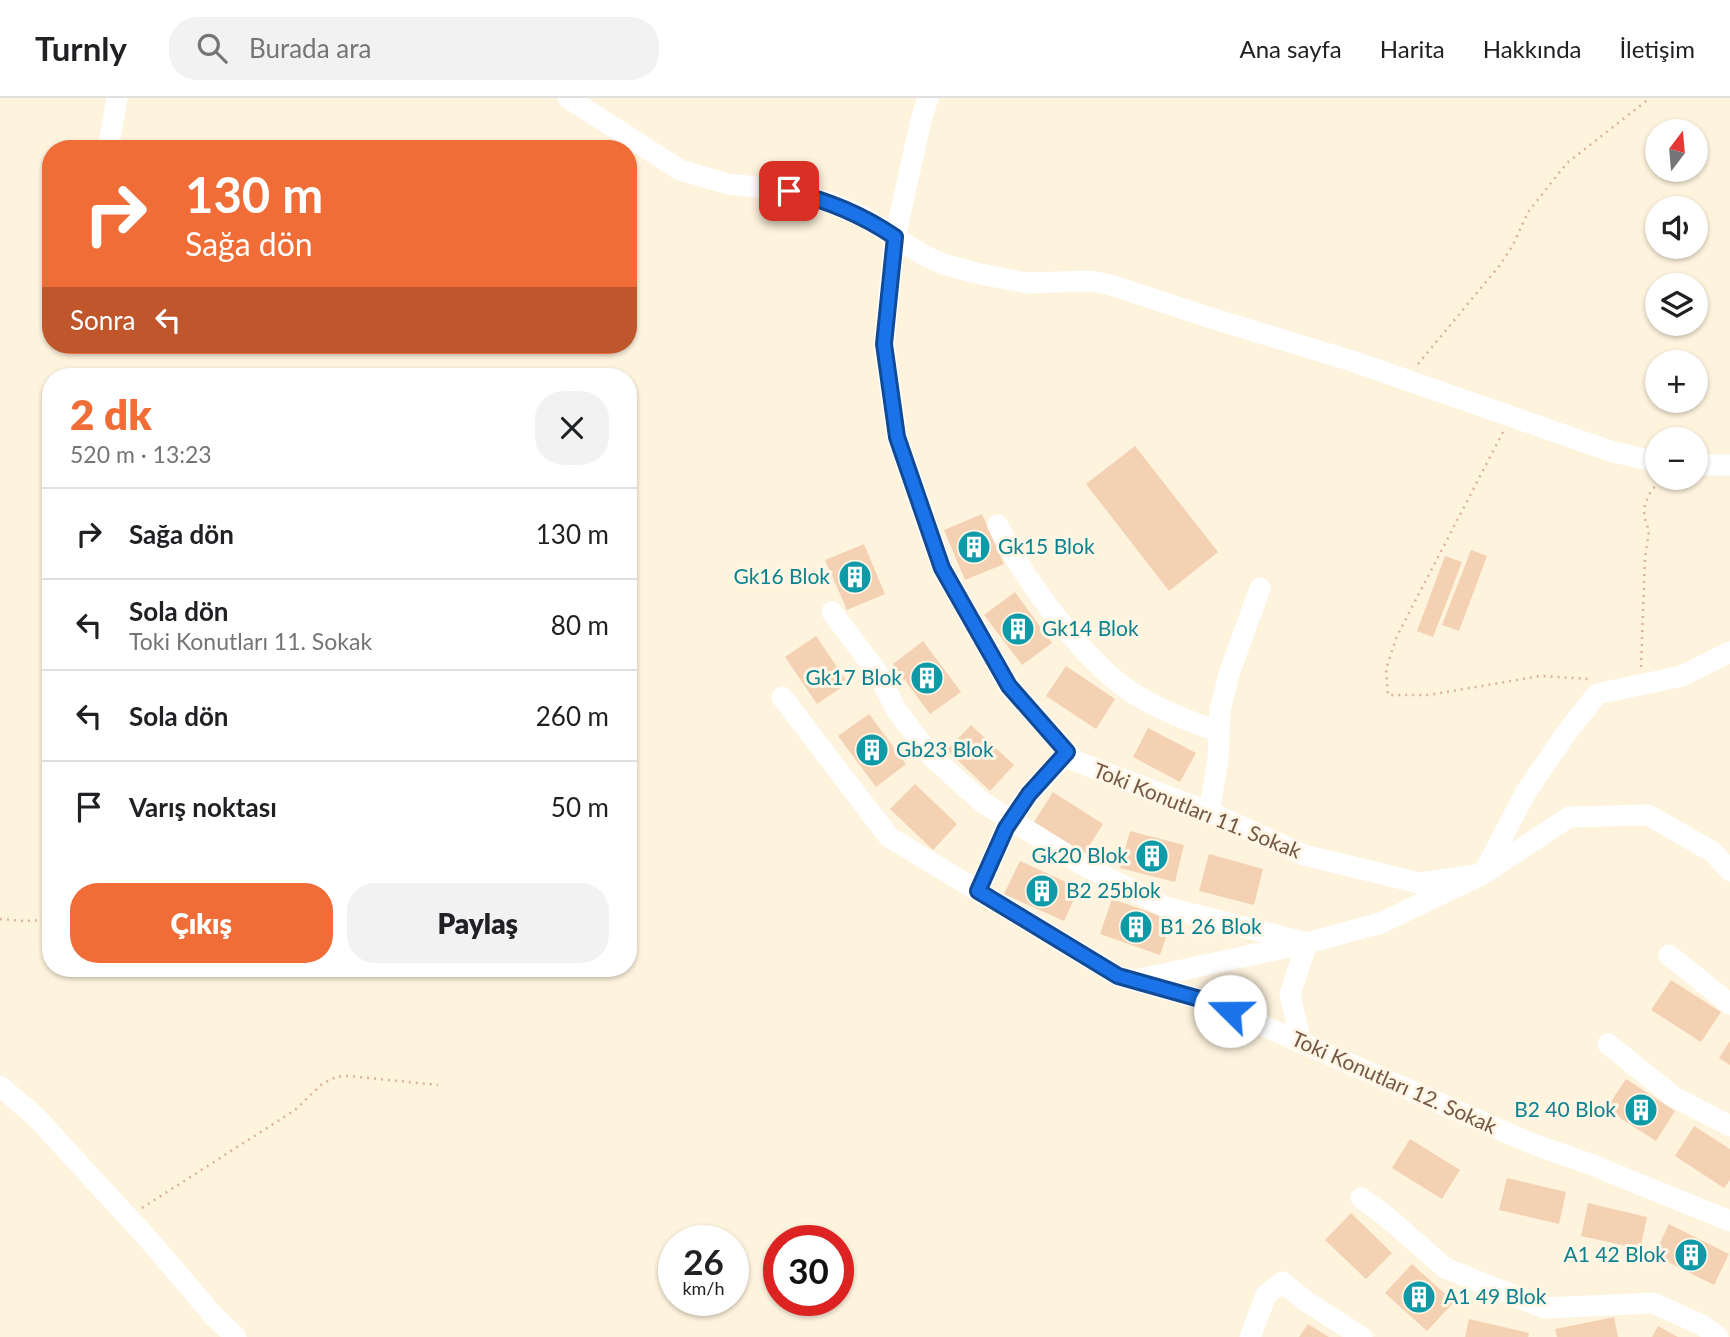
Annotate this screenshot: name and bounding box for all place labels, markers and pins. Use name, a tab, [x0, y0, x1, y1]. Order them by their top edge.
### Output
pin	[759, 161, 819, 221]
building icon: Gk15 Blok	[955, 528, 993, 566]
place label: Gk15 Blok	[998, 533, 1095, 558]
building icon: Gk16 Blok	[836, 558, 874, 596]
place label: Gk16 Blok	[733, 563, 830, 588]
building icon: Gk14 Blok	[999, 610, 1037, 648]
place label: Gk14 Blok	[1042, 615, 1139, 640]
building icon: Gk17 Blok	[908, 659, 946, 697]
place label: Gk17 Blok	[805, 664, 902, 689]
building icon: Gb23 Blok	[853, 731, 891, 769]
place label: Gb23 Blok	[896, 736, 994, 761]
building icon: Gk20 Blok	[1133, 837, 1171, 875]
place label: Gk20 Blok	[1031, 842, 1128, 867]
building icon: B2 25blok	[1023, 872, 1061, 910]
place label: B2 25blok	[1066, 877, 1161, 902]
building icon: B1 26 Blok	[1117, 908, 1155, 946]
place label: B1 26 Blok	[1160, 913, 1262, 938]
building icon: B2 40 Blok	[1622, 1091, 1660, 1129]
place label: B2 40 Blok	[1514, 1096, 1616, 1121]
building icon: A1 42 Blok	[1672, 1236, 1710, 1274]
place label: A1 42 Blok	[1564, 1241, 1666, 1266]
building icon: A1 49 Blok	[1400, 1278, 1438, 1316]
place label: A1 49 Blok	[1444, 1283, 1547, 1308]

